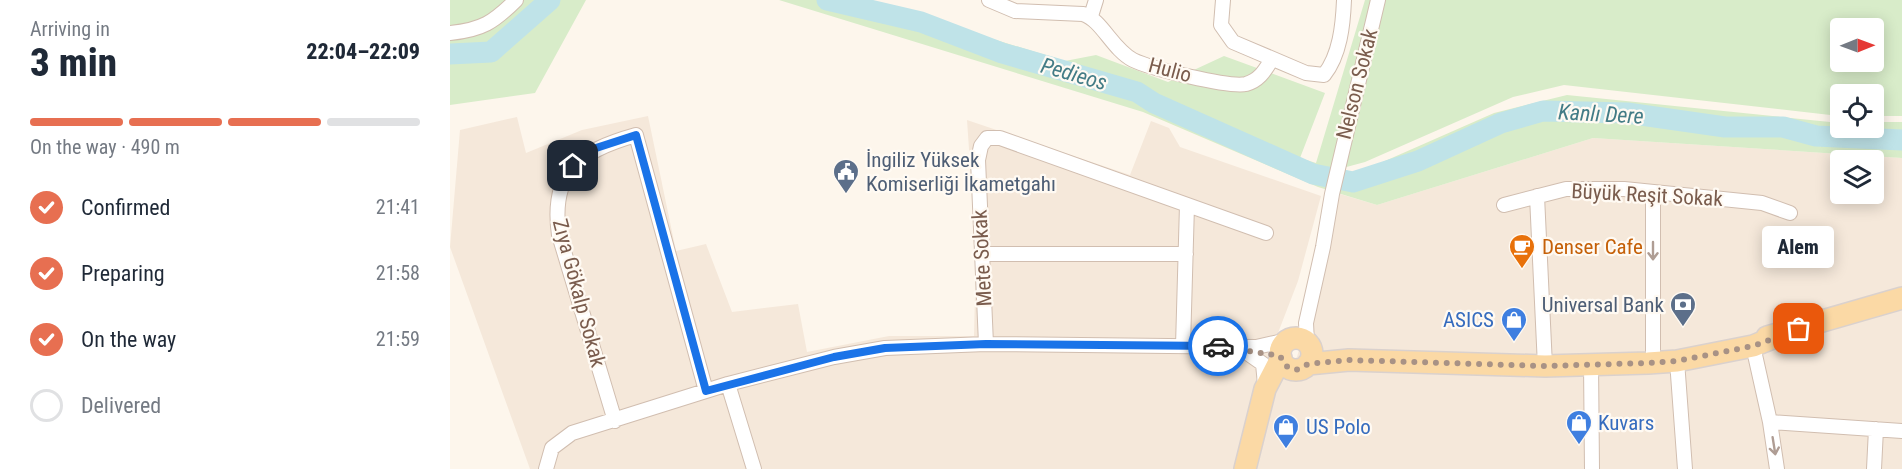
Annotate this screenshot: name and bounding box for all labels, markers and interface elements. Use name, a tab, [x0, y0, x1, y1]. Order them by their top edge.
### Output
text: Arriving in	[30, 17, 110, 41]
north arrow	[1830, 18, 1884, 72]
map controls	[1830, 18, 1884, 204]
street label: Nelson Sokak	[1332, 26, 1382, 142]
text: 22:04–22:09	[306, 39, 420, 64]
text: 3 min	[30, 40, 117, 86]
water label: Pedieos	[1038, 53, 1110, 95]
street label: Hulio	[1146, 53, 1194, 87]
button: locate	[1830, 84, 1884, 138]
water label: Kanlı Dere	[1558, 99, 1644, 129]
text: On the way · 490 m	[30, 135, 180, 159]
pin	[547, 140, 598, 191]
place label: İngiliz Yüksek Komiserliği İkametgahı	[866, 148, 1056, 196]
icon: home	[556, 149, 589, 182]
button: layers	[1830, 150, 1884, 204]
public building icon: İngiliz Yüksek Komiserliği İkametgahı	[831, 157, 861, 195]
street label: Büyük Reşit Sokak	[1571, 179, 1724, 211]
icon: check	[30, 191, 63, 224]
text: Confirmed	[81, 195, 170, 220]
text: 21:41	[376, 195, 420, 219]
street label: Mete Sokak	[967, 208, 997, 307]
street label: Zıya Gökalp Sokak	[548, 216, 610, 370]
callout: Alem	[1763, 227, 1835, 269]
cafe icon: Denser Cafe	[1507, 232, 1537, 270]
place label: Denser Cafe	[1542, 235, 1643, 259]
text: Alem	[1777, 235, 1819, 259]
one-way arrow	[1647, 241, 1659, 261]
icon: check	[30, 257, 63, 290]
text: Preparing	[81, 261, 165, 286]
text: 21:58	[376, 261, 420, 285]
bank icon: Universal Bank	[1668, 290, 1698, 328]
place label: Universal Bank	[1542, 293, 1665, 317]
pin	[1773, 303, 1824, 354]
shop icon: ASICS	[1499, 305, 1529, 343]
place label: ASICS	[1443, 308, 1494, 332]
icon: bag	[1782, 312, 1815, 345]
courier	[1188, 316, 1248, 376]
icon: check	[30, 323, 63, 356]
text: On the way	[81, 327, 176, 352]
text: 21:59	[376, 327, 420, 351]
icon: car	[1202, 330, 1235, 363]
text: Delivered	[81, 393, 161, 418]
shop icon: Kuvars	[1564, 408, 1594, 446]
place label: Kuvars	[1598, 411, 1654, 435]
shop icon: US Polo	[1271, 412, 1301, 450]
place label: US Polo	[1306, 415, 1371, 439]
one-way arrow	[1768, 435, 1779, 455]

